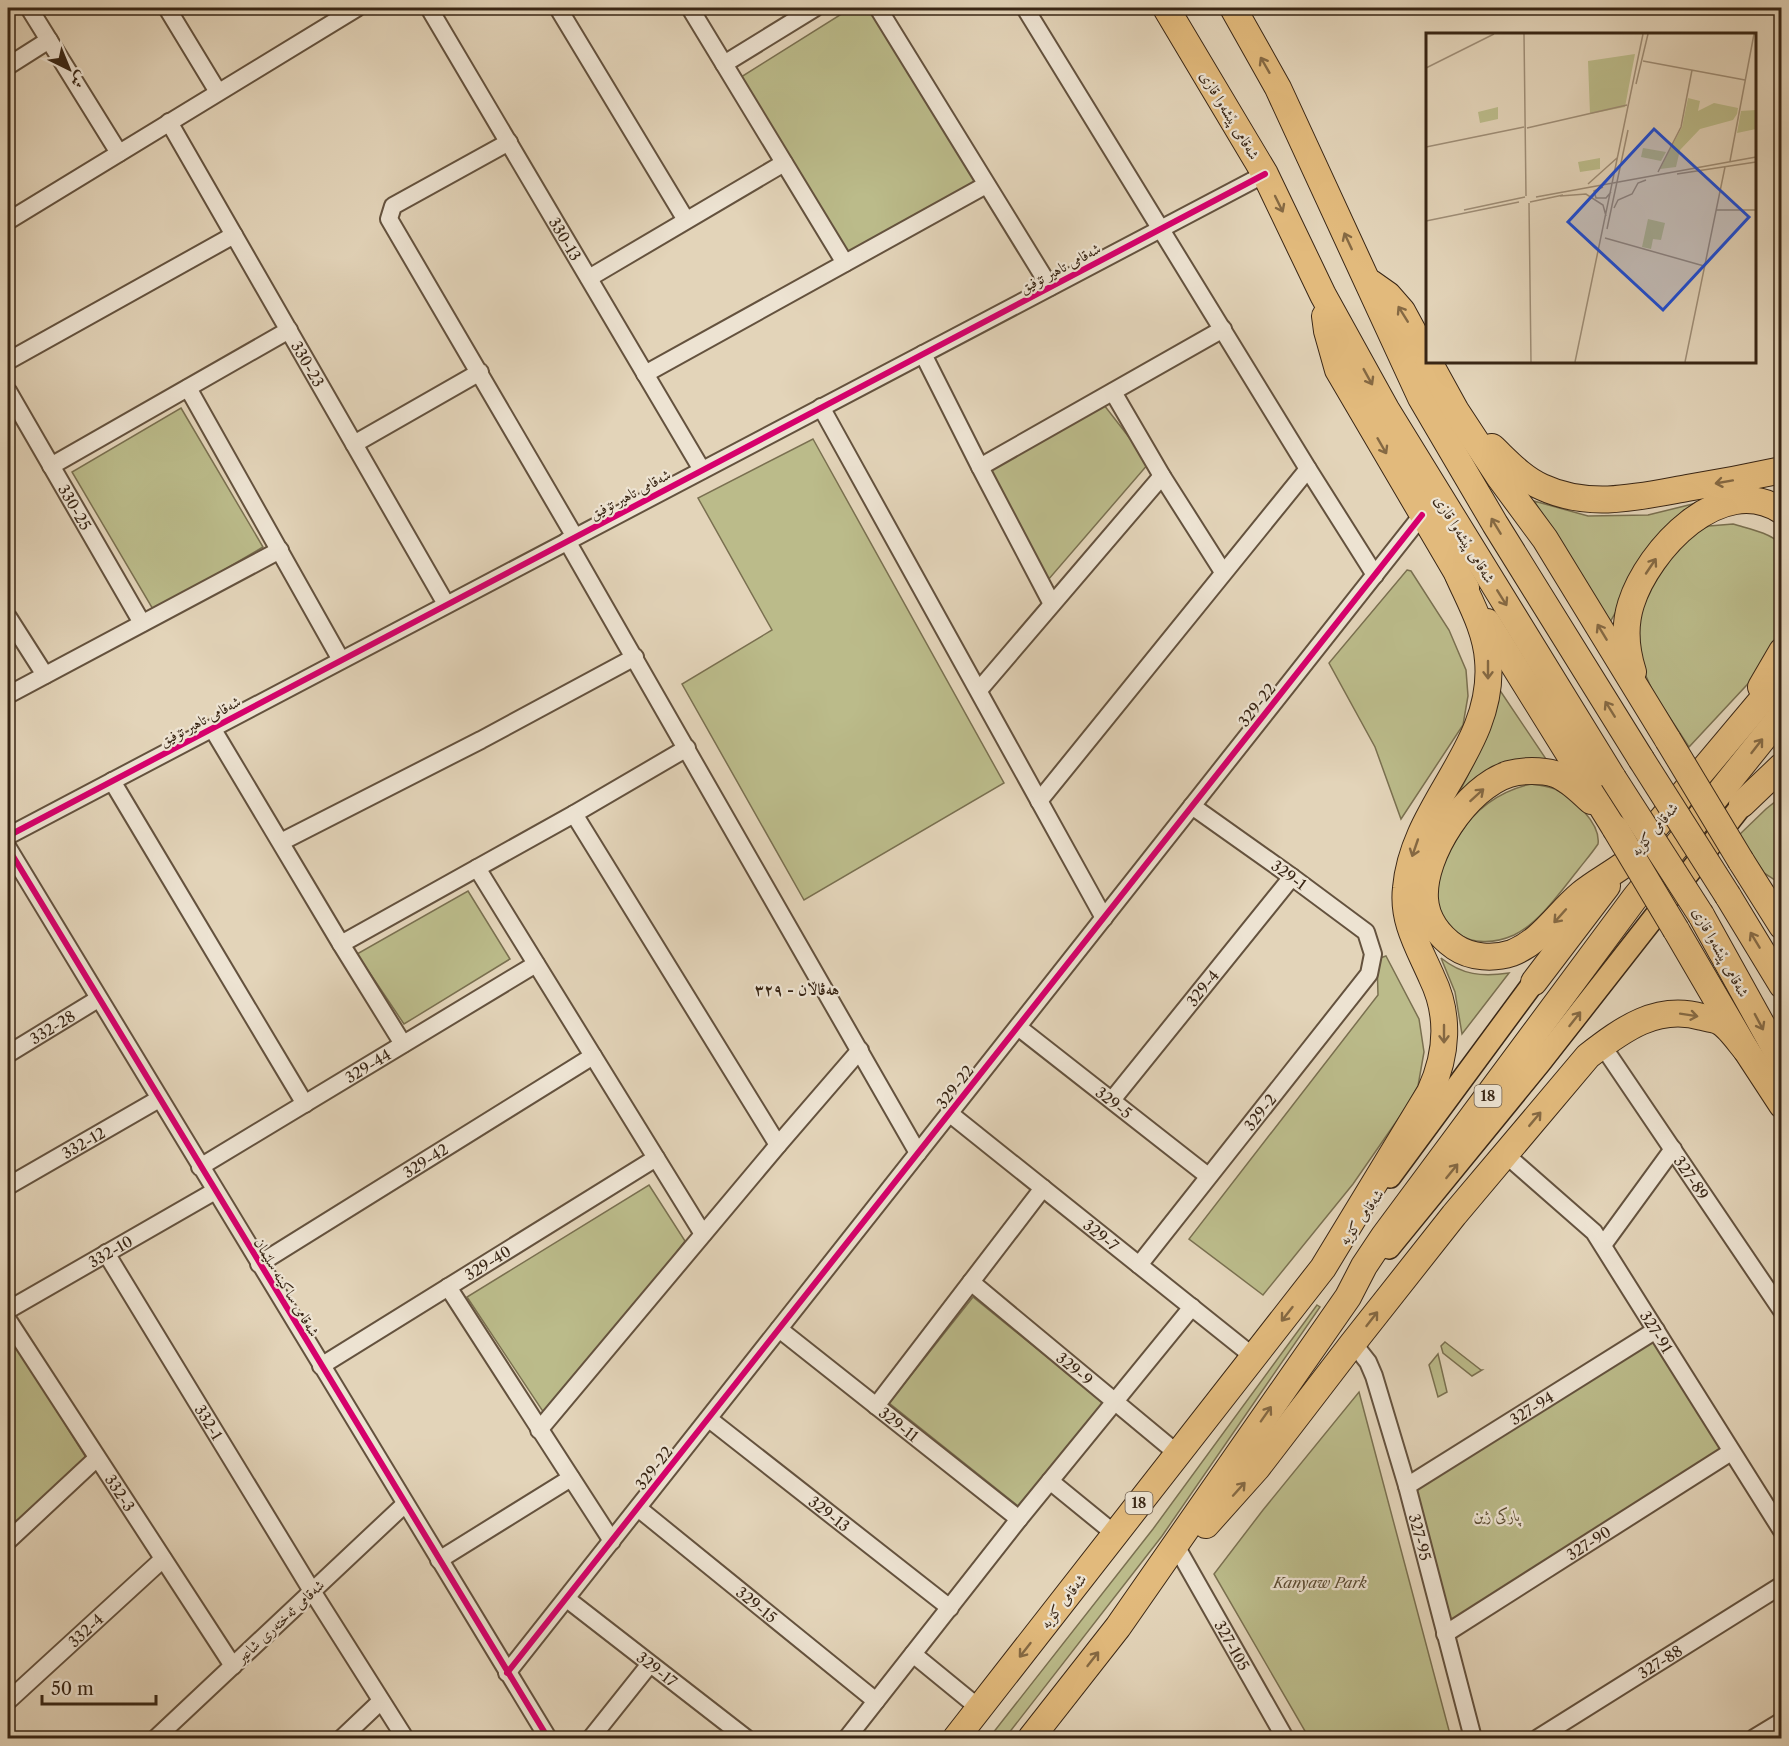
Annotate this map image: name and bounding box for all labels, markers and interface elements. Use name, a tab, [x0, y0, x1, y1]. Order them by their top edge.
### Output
inset map	[1426, 33, 1756, 363]
north arrow	[39, 39, 99, 99]
one-way arrow	[1259, 57, 1271, 74]
text: ش	[67, 67, 92, 93]
street label: شەقامی پێشەوا قازی	[1195, 67, 1264, 163]
one-way arrow	[1274, 194, 1285, 212]
street label: 330-13	[545, 214, 586, 264]
one-way arrow	[1342, 233, 1354, 251]
street label: شەقامی تاهیر تۆفیق	[1016, 239, 1104, 297]
one-way arrow	[1396, 306, 1408, 323]
street label: 330-23	[287, 338, 329, 390]
one-way arrow	[1362, 368, 1374, 385]
one-way arrow	[1376, 437, 1388, 454]
street label: شەقامی تاهیر تۆفیق	[586, 465, 674, 523]
one-way arrow	[1715, 476, 1735, 487]
street label: 330-25	[54, 481, 96, 533]
street label: شەقامی پێشەوا قازی	[1430, 492, 1500, 587]
one-way arrow	[1489, 518, 1501, 535]
one-way arrow	[1645, 558, 1657, 574]
one-way arrow	[1496, 589, 1508, 606]
one-way arrow	[1596, 624, 1608, 641]
one-way arrow	[1482, 659, 1494, 679]
street label: 329-22	[1234, 680, 1280, 730]
street label: شەقامی تاهیر تۆفیق	[156, 692, 244, 750]
one-way arrow	[1604, 701, 1616, 718]
one-way arrow	[1751, 738, 1764, 754]
one-way arrow	[1469, 788, 1484, 802]
street label: شەقامی کۆیە	[1626, 798, 1682, 860]
one-way arrow	[1409, 838, 1420, 857]
street label: 329-1	[1268, 856, 1311, 894]
street label: شەقامی پێشەوا قازی	[1688, 904, 1754, 1001]
one-way arrow	[1553, 908, 1567, 923]
one-way arrow	[1748, 932, 1760, 949]
street label: 329-4	[1182, 966, 1223, 1010]
district label: هەڤاڵان - ٣٢٩	[755, 979, 839, 999]
street label: 332-28	[26, 1006, 79, 1048]
one-way arrow	[1679, 1009, 1698, 1020]
one-way arrow	[1568, 1012, 1581, 1028]
one-way arrow	[1754, 1012, 1765, 1030]
one-way arrow	[1438, 1024, 1450, 1044]
street label: 329-44	[341, 1045, 394, 1087]
street label: 329-22	[932, 1062, 978, 1112]
street label: 329-5	[1092, 1082, 1136, 1122]
road number: 18	[1474, 1085, 1502, 1107]
street label: 329-2	[1240, 1090, 1280, 1134]
one-way arrow	[1529, 1111, 1542, 1127]
street label: 332-12	[58, 1123, 108, 1162]
street label: 329-42	[399, 1139, 452, 1182]
street label: 327-89	[1670, 1152, 1713, 1203]
one-way arrow	[1446, 1164, 1459, 1180]
street label: شەقامی کۆیە	[1334, 1185, 1388, 1249]
street label: 329-7	[1080, 1215, 1123, 1255]
street label: 332-10	[85, 1231, 136, 1271]
street label: شەقامی ساکینە سلێمان	[250, 1234, 324, 1340]
street label: 329-40	[461, 1241, 514, 1284]
one-way arrow	[1281, 1306, 1293, 1322]
street label: 327-91	[1636, 1307, 1677, 1357]
one-way arrow	[1366, 1311, 1379, 1327]
street label: 329-9	[1053, 1348, 1097, 1389]
street label: 327-94	[1506, 1387, 1557, 1429]
street label: 332-1	[191, 1401, 227, 1444]
street label: 329-11	[875, 1403, 923, 1446]
one-way arrow	[1260, 1407, 1272, 1423]
street label: 329-22	[631, 1443, 677, 1493]
street label: 332-3	[101, 1471, 139, 1515]
one-way arrow	[1232, 1481, 1246, 1496]
street label: 329-13	[805, 1491, 854, 1535]
road number: 18	[1126, 1492, 1152, 1514]
park label: پارکی ژین	[1474, 1506, 1522, 1527]
street label: 327-95	[1405, 1511, 1436, 1563]
street label: 327-90	[1563, 1522, 1614, 1564]
street label: شەقامی کۆیە	[1036, 1570, 1090, 1632]
park label: Kanyaw Park	[1272, 1573, 1367, 1592]
street label: شەقامی ئەختەری شاعیر	[230, 1575, 328, 1668]
street label: 329-15	[733, 1582, 781, 1627]
street label: 332-4	[64, 1609, 107, 1651]
street label: 327-105	[1211, 1617, 1254, 1674]
street label: 327-88	[1634, 1640, 1686, 1682]
one-way arrow	[1018, 1642, 1031, 1658]
street label: 329-17	[633, 1647, 682, 1691]
one-way arrow	[1086, 1651, 1099, 1667]
scale bar	[42, 1668, 156, 1706]
text: 50 m	[51, 1678, 94, 1700]

